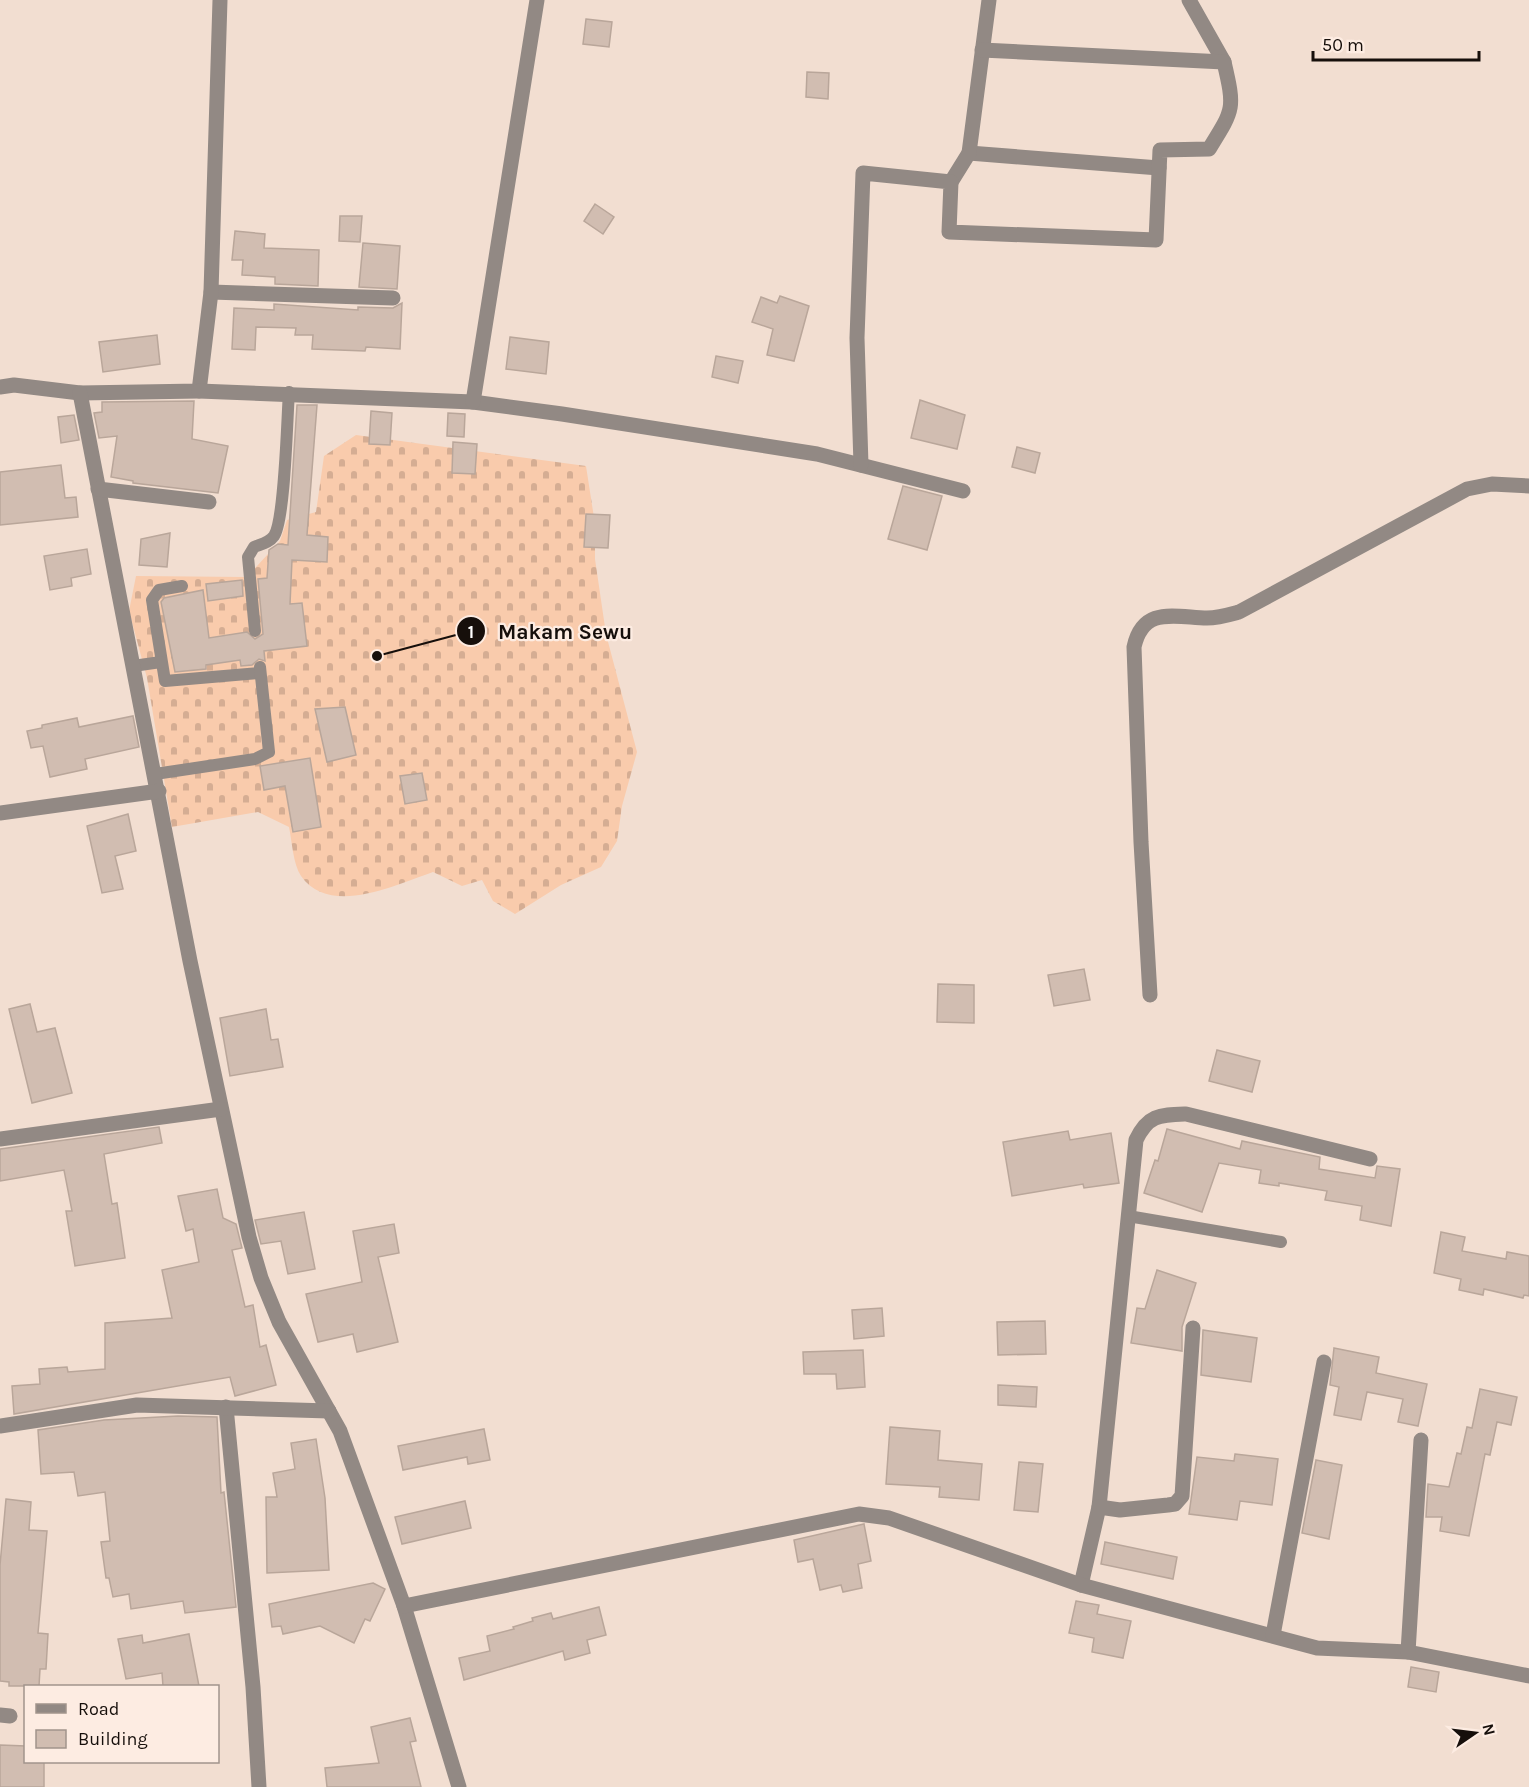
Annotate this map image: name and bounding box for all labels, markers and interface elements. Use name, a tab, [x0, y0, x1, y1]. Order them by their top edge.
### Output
scale bar	[1313, 24, 1480, 62]
text: 50 m	[1322, 34, 1364, 56]
callout: Makam Sewu	[456, 612, 644, 651]
text: Makam Sewu	[498, 620, 632, 644]
text: 1	[468, 621, 474, 643]
legend	[24, 1685, 219, 1763]
text: Road	[78, 1698, 119, 1720]
north arrow	[1445, 1703, 1505, 1763]
text: N	[1478, 1722, 1500, 1737]
text: Building	[78, 1728, 148, 1750]

